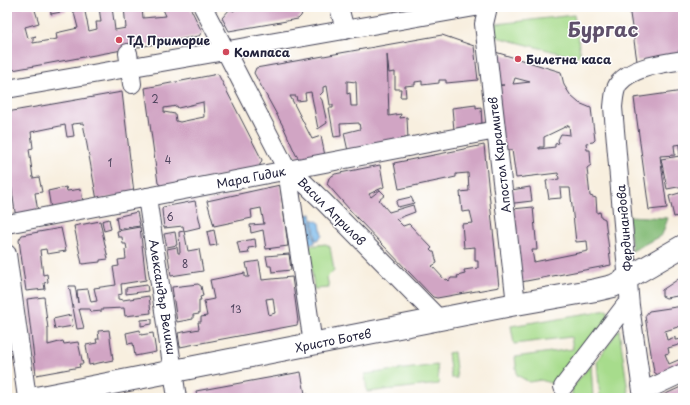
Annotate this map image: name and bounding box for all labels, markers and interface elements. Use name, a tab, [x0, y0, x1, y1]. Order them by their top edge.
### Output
district label: Бургас	[567, 14, 639, 44]
place label: ТД Приморие	[127, 31, 211, 49]
marker: ТД Приморие	[114, 35, 124, 45]
place label: Компаса	[234, 43, 291, 61]
marker: Компаса	[221, 47, 231, 57]
place label: Билетна каса	[526, 50, 612, 68]
marker: Билетна каса	[513, 54, 523, 64]
house number: 2	[151, 91, 159, 106]
street label: Апостол Карамитев	[483, 96, 515, 214]
house number: 4	[165, 152, 172, 167]
house number: 1	[108, 155, 112, 170]
street label: Мара Гидик	[215, 161, 288, 193]
street label: Васил Априлов	[294, 173, 370, 249]
street label: Фердинандова	[611, 183, 637, 272]
house number: 6	[166, 209, 174, 224]
street label: Александър Велики	[145, 238, 181, 356]
house number: 8	[182, 256, 188, 271]
house number: 13	[230, 301, 242, 316]
street label: Христо Ботев	[293, 324, 373, 356]

